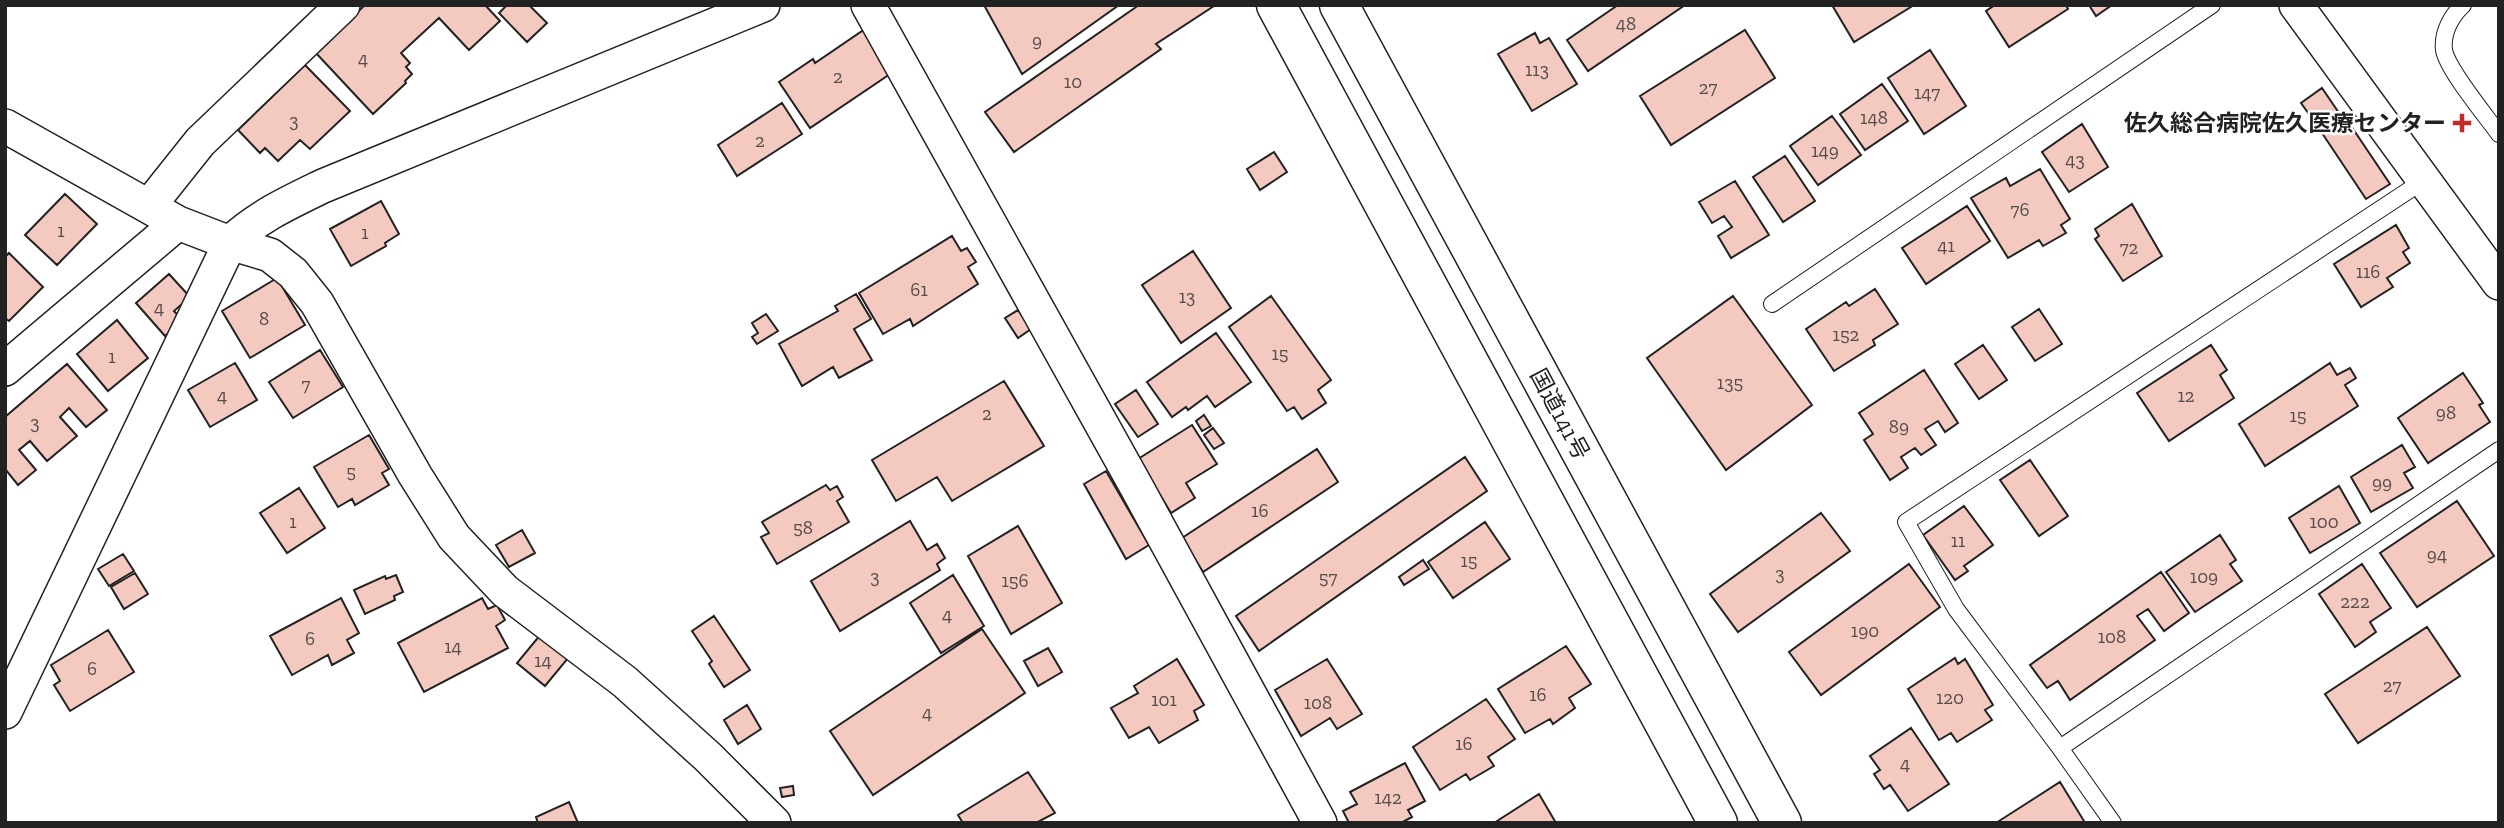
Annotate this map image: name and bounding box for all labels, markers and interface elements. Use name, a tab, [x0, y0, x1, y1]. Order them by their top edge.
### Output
house number: 48	[1616, 12, 1636, 35]
house number: 9	[1032, 29, 1042, 52]
house number: 4	[358, 47, 368, 70]
house number: 113	[1525, 58, 1549, 81]
house number: 2	[833, 65, 843, 88]
house number: 10	[1064, 70, 1082, 93]
house number: 27	[1699, 76, 1717, 99]
house number: 147	[1914, 81, 1940, 104]
house number: 148	[1860, 106, 1888, 129]
house number: 3	[289, 109, 299, 132]
place label: 佐久総合病院佐久医療センター	[2124, 109, 2446, 137]
marker: 佐久総合病院佐久医療センター	[2452, 113, 2472, 133]
house number: 2	[755, 129, 765, 152]
house number: 149	[1811, 139, 1839, 162]
house number: 43	[2065, 148, 2085, 171]
house number: 76	[2010, 198, 2030, 221]
house number: 1	[57, 219, 65, 242]
house number: 1	[361, 221, 369, 244]
house number: 41	[1937, 234, 1955, 257]
house number: 72	[2120, 236, 2138, 259]
house number: 116	[2356, 260, 2380, 283]
house number: 61	[910, 278, 928, 301]
house number: 13	[1179, 285, 1195, 308]
house number: 4	[154, 296, 164, 319]
house number: 8	[259, 307, 269, 330]
house number: 152	[1833, 323, 1859, 346]
house number: 15	[1271, 342, 1289, 365]
house number: 1	[108, 345, 116, 368]
street label: 国道141号	[1524, 364, 1596, 464]
house number: 135	[1717, 371, 1743, 394]
house number: 7	[302, 373, 311, 396]
house number: 4	[217, 384, 227, 407]
house number: 12	[2177, 384, 2195, 407]
house number: 98	[2436, 401, 2456, 424]
house number: 2	[982, 402, 992, 425]
house number: 15	[2289, 404, 2307, 427]
house number: 3	[30, 411, 40, 434]
house number: 89	[1889, 415, 1909, 438]
house number: 5	[346, 460, 356, 483]
house number: 99	[2372, 471, 2392, 494]
house number: 16	[1251, 499, 1269, 522]
house number: 1	[289, 510, 297, 533]
house number: 100	[2309, 510, 2339, 533]
house number: 58	[793, 516, 813, 539]
house number: 11	[1951, 529, 1965, 552]
house number: 94	[2427, 543, 2447, 566]
house number: 15	[1460, 549, 1478, 572]
house number: 3	[1775, 562, 1785, 585]
house number: 3	[870, 565, 880, 588]
house number: 109	[2190, 565, 2218, 588]
house number: 57	[1319, 566, 1337, 589]
house number: 156	[1001, 569, 1029, 592]
house number: 222	[2340, 590, 2370, 613]
house number: 4	[942, 603, 952, 626]
house number: 190	[1851, 619, 1879, 642]
house number: 108	[2098, 625, 2126, 648]
house number: 6	[305, 627, 315, 650]
house number: 14	[444, 635, 462, 658]
house number: 14	[534, 649, 552, 672]
house number: 6	[87, 657, 97, 680]
house number: 27	[2383, 674, 2401, 697]
house number: 16	[1529, 683, 1547, 706]
house number: 120	[1936, 686, 1964, 709]
house number: 101	[1151, 688, 1177, 711]
house number: 108	[1304, 691, 1332, 714]
house number: 4	[922, 701, 932, 724]
house number: 16	[1455, 732, 1473, 755]
house number: 4	[1900, 752, 1910, 775]
house number: 142	[1374, 786, 1402, 809]

